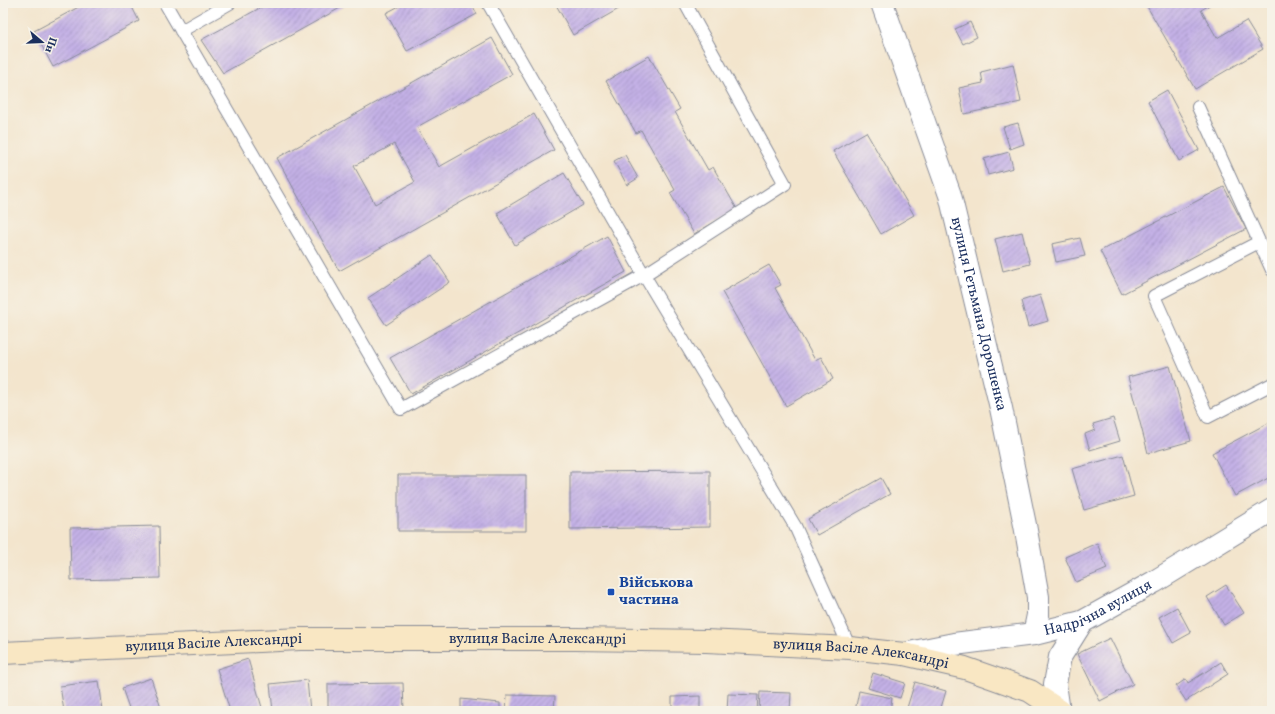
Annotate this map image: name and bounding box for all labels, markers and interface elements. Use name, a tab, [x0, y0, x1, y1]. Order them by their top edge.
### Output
north arrow	[22, 22, 62, 62]
text: Пн	[40, 35, 60, 55]
street label: вулиця Гетьмана Дорошенка	[945, 215, 1012, 413]
place label: Військова частина	[619, 573, 693, 611]
street label: Надрічна вулиця	[1042, 575, 1156, 642]
marker: Військова частина	[606, 587, 616, 597]
street label: вулиця Васіле Александрі	[449, 628, 626, 650]
street label: вулиця Васіле Александрі	[125, 629, 302, 658]
street label: вулиця Васіле Александрі	[772, 634, 951, 674]

